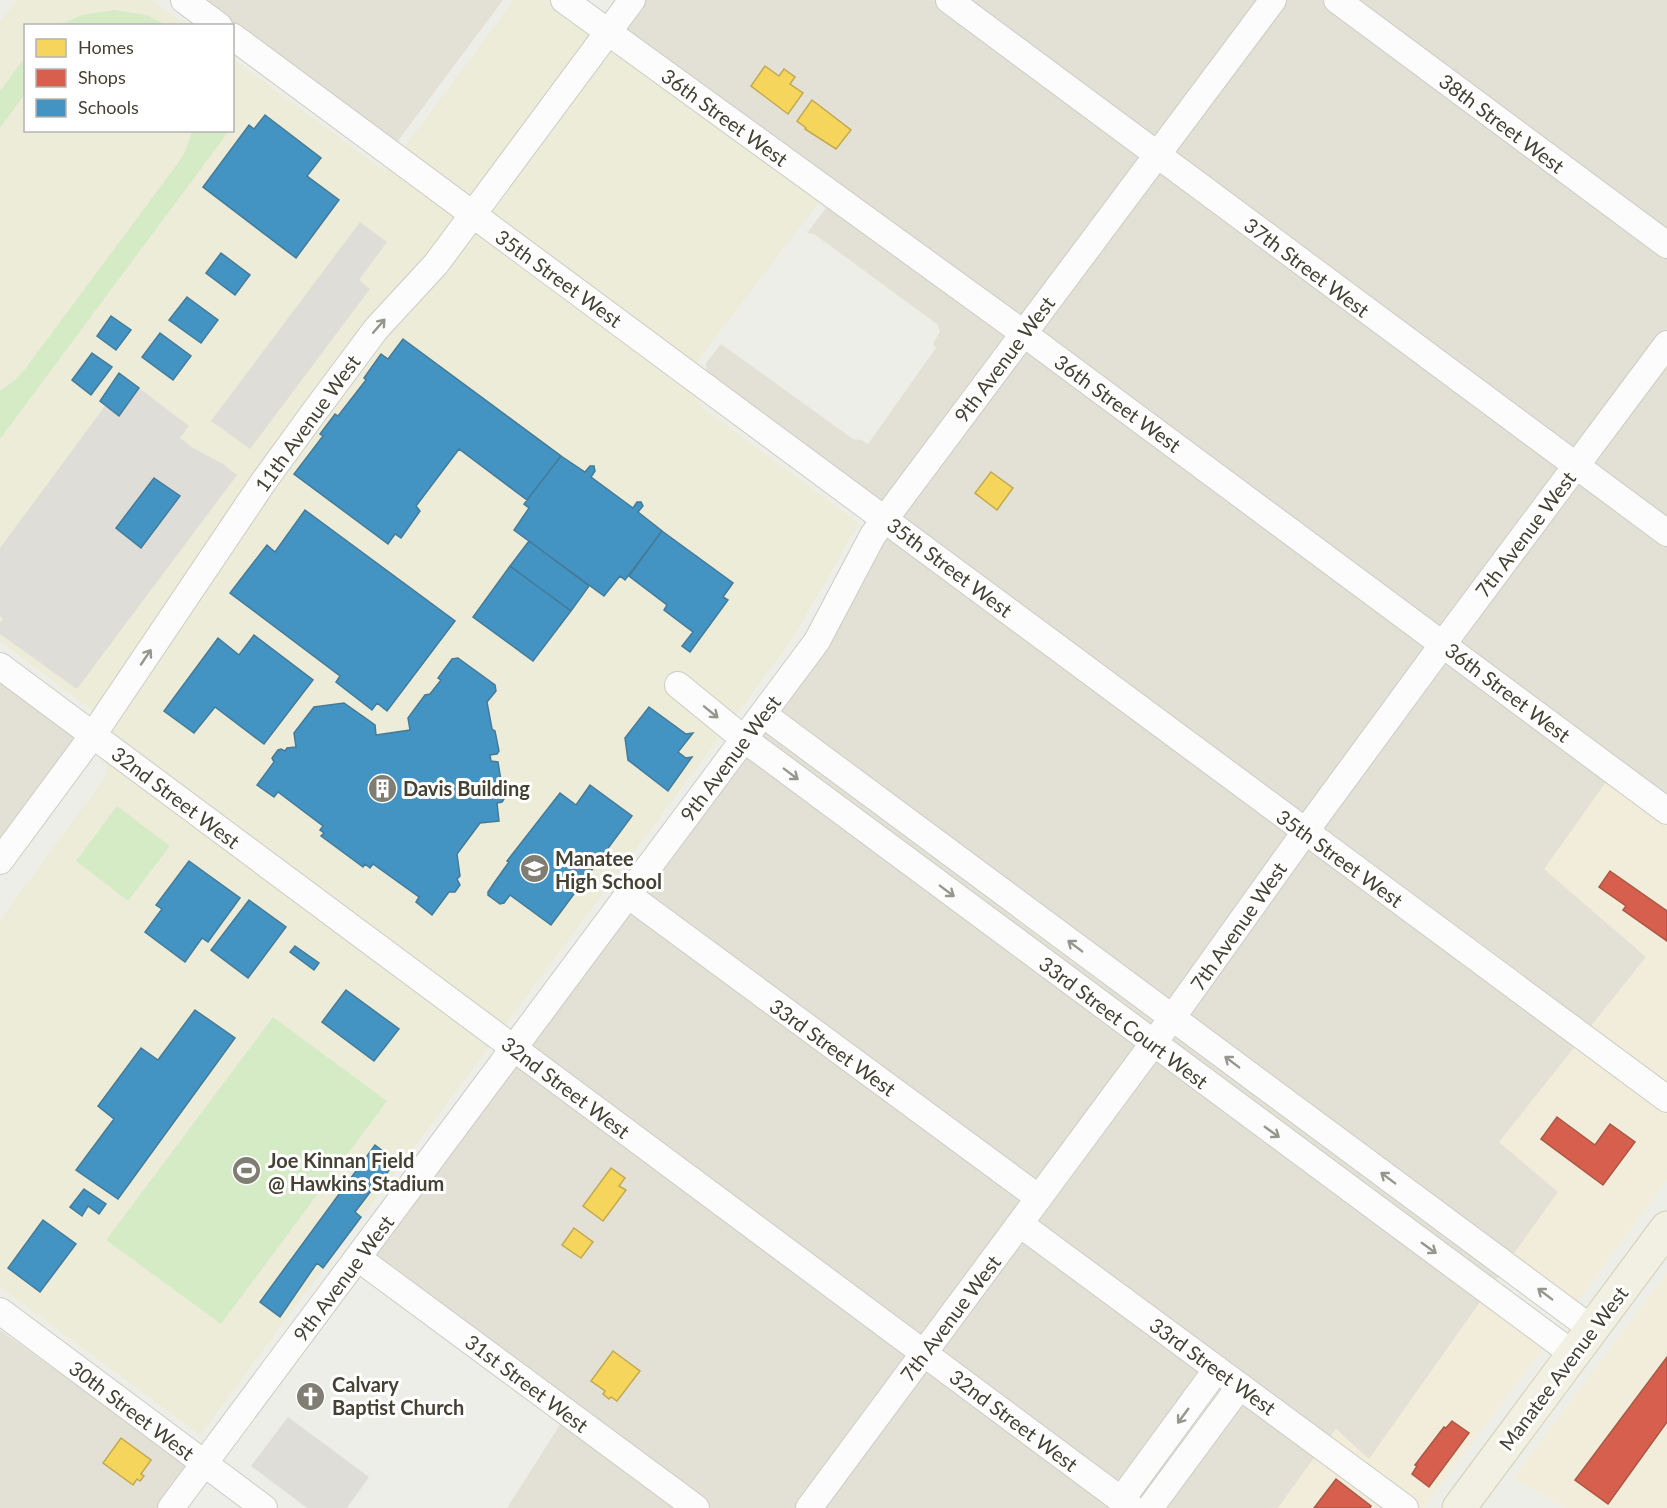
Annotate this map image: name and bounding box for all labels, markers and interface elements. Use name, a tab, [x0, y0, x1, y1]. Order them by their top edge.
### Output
legend	[24, 24, 234, 132]
text: Homes	[78, 36, 134, 58]
street label: 36th Street West	[657, 63, 793, 171]
text: Shops	[78, 66, 126, 88]
street label: 38th Street West	[1435, 68, 1569, 178]
text: Schools	[78, 96, 139, 118]
street label: 37th Street West	[1240, 212, 1374, 322]
street label: 35th Street West	[491, 224, 627, 332]
street label: 9th Avenue West	[949, 291, 1059, 427]
one-way arrow	[372, 319, 386, 334]
street label: 36th Street West	[1050, 349, 1186, 457]
street label: 11th Avenue West	[249, 350, 365, 496]
street label: 7th Avenue West	[1470, 466, 1580, 602]
street label: 35th Street West	[883, 512, 1017, 622]
street label: 36th Street West	[1441, 637, 1575, 747]
one-way arrow	[140, 649, 152, 666]
street label: 9th Avenue West	[675, 690, 785, 826]
one-way arrow	[703, 705, 718, 719]
street label: 32nd Street West	[107, 741, 245, 853]
one-way arrow	[783, 768, 799, 780]
building icon: Davis Building	[366, 772, 398, 804]
place label: Davis Building	[403, 776, 530, 800]
street label: 35th Street West	[1272, 804, 1408, 912]
place label: Manatee High School	[555, 846, 662, 893]
school or university icon: Manatee High School	[518, 853, 550, 885]
street label: 7th Avenue West	[1185, 857, 1291, 995]
one-way arrow	[939, 884, 955, 897]
one-way arrow	[1067, 939, 1083, 952]
street label: 33rd Street Court West	[1035, 951, 1213, 1093]
street label: 33rd Street West	[765, 993, 901, 1101]
street label: 32nd Street West	[497, 1031, 635, 1143]
one-way arrow	[1224, 1056, 1240, 1068]
one-way arrow	[1264, 1126, 1280, 1138]
place label: Joe Kinnan Field @ Hawkins Stadium	[268, 1148, 444, 1195]
sports icon: Joe Kinnan Field @ Hawkins Stadium	[231, 1155, 263, 1187]
one-way arrow	[1381, 1172, 1397, 1184]
street label: 9th Avenue West	[288, 1210, 398, 1346]
one-way arrow	[1421, 1242, 1437, 1254]
street label: 7th Avenue West	[895, 1250, 1005, 1386]
street label: Manatee Avenue West	[1494, 1281, 1632, 1455]
one-way arrow	[1537, 1288, 1553, 1301]
street label: 33rd Street West	[1145, 1312, 1281, 1420]
street label: 31st Street West	[461, 1329, 593, 1437]
street label: 30th Street West	[65, 1355, 199, 1465]
street label: 32nd Street West	[945, 1364, 1083, 1476]
place label: Calvary Baptist Church	[332, 1372, 464, 1419]
church icon: Calvary Baptist Church	[295, 1380, 327, 1412]
one-way arrow	[1176, 1407, 1189, 1423]

